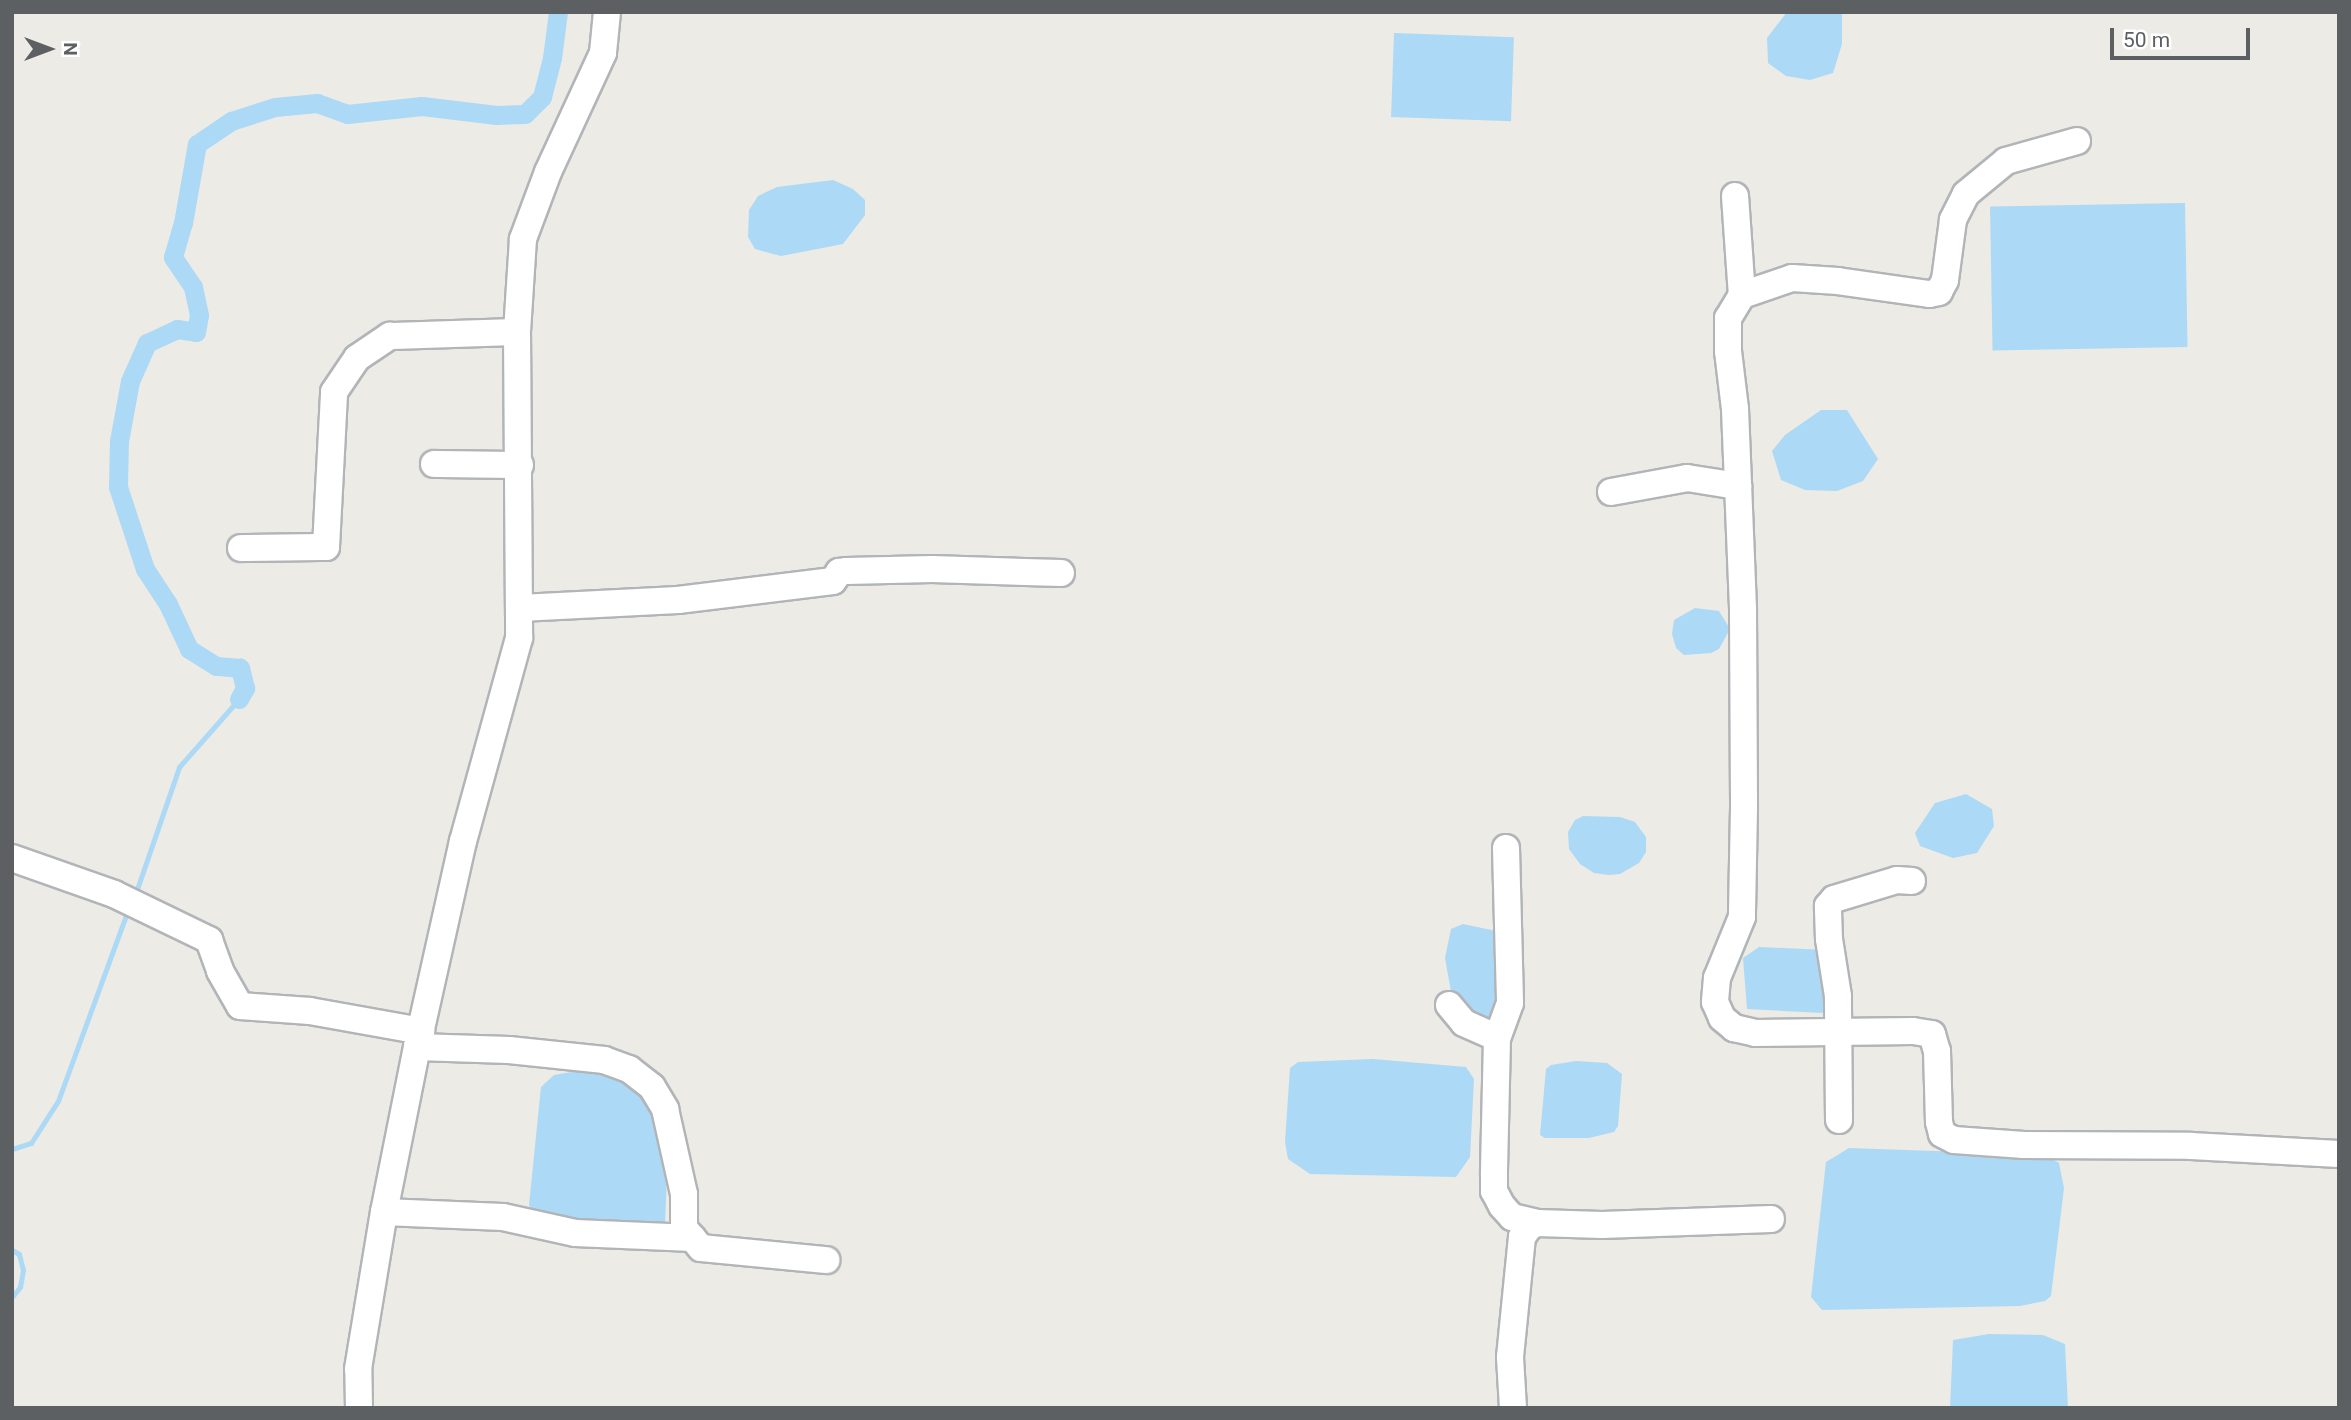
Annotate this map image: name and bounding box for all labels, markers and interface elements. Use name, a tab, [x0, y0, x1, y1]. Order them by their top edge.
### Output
north arrow	[14, 14, 84, 84]
scale bar	[2113, 14, 2253, 58]
text: 50 m	[2123, 28, 2170, 52]
text: N	[59, 42, 82, 56]

